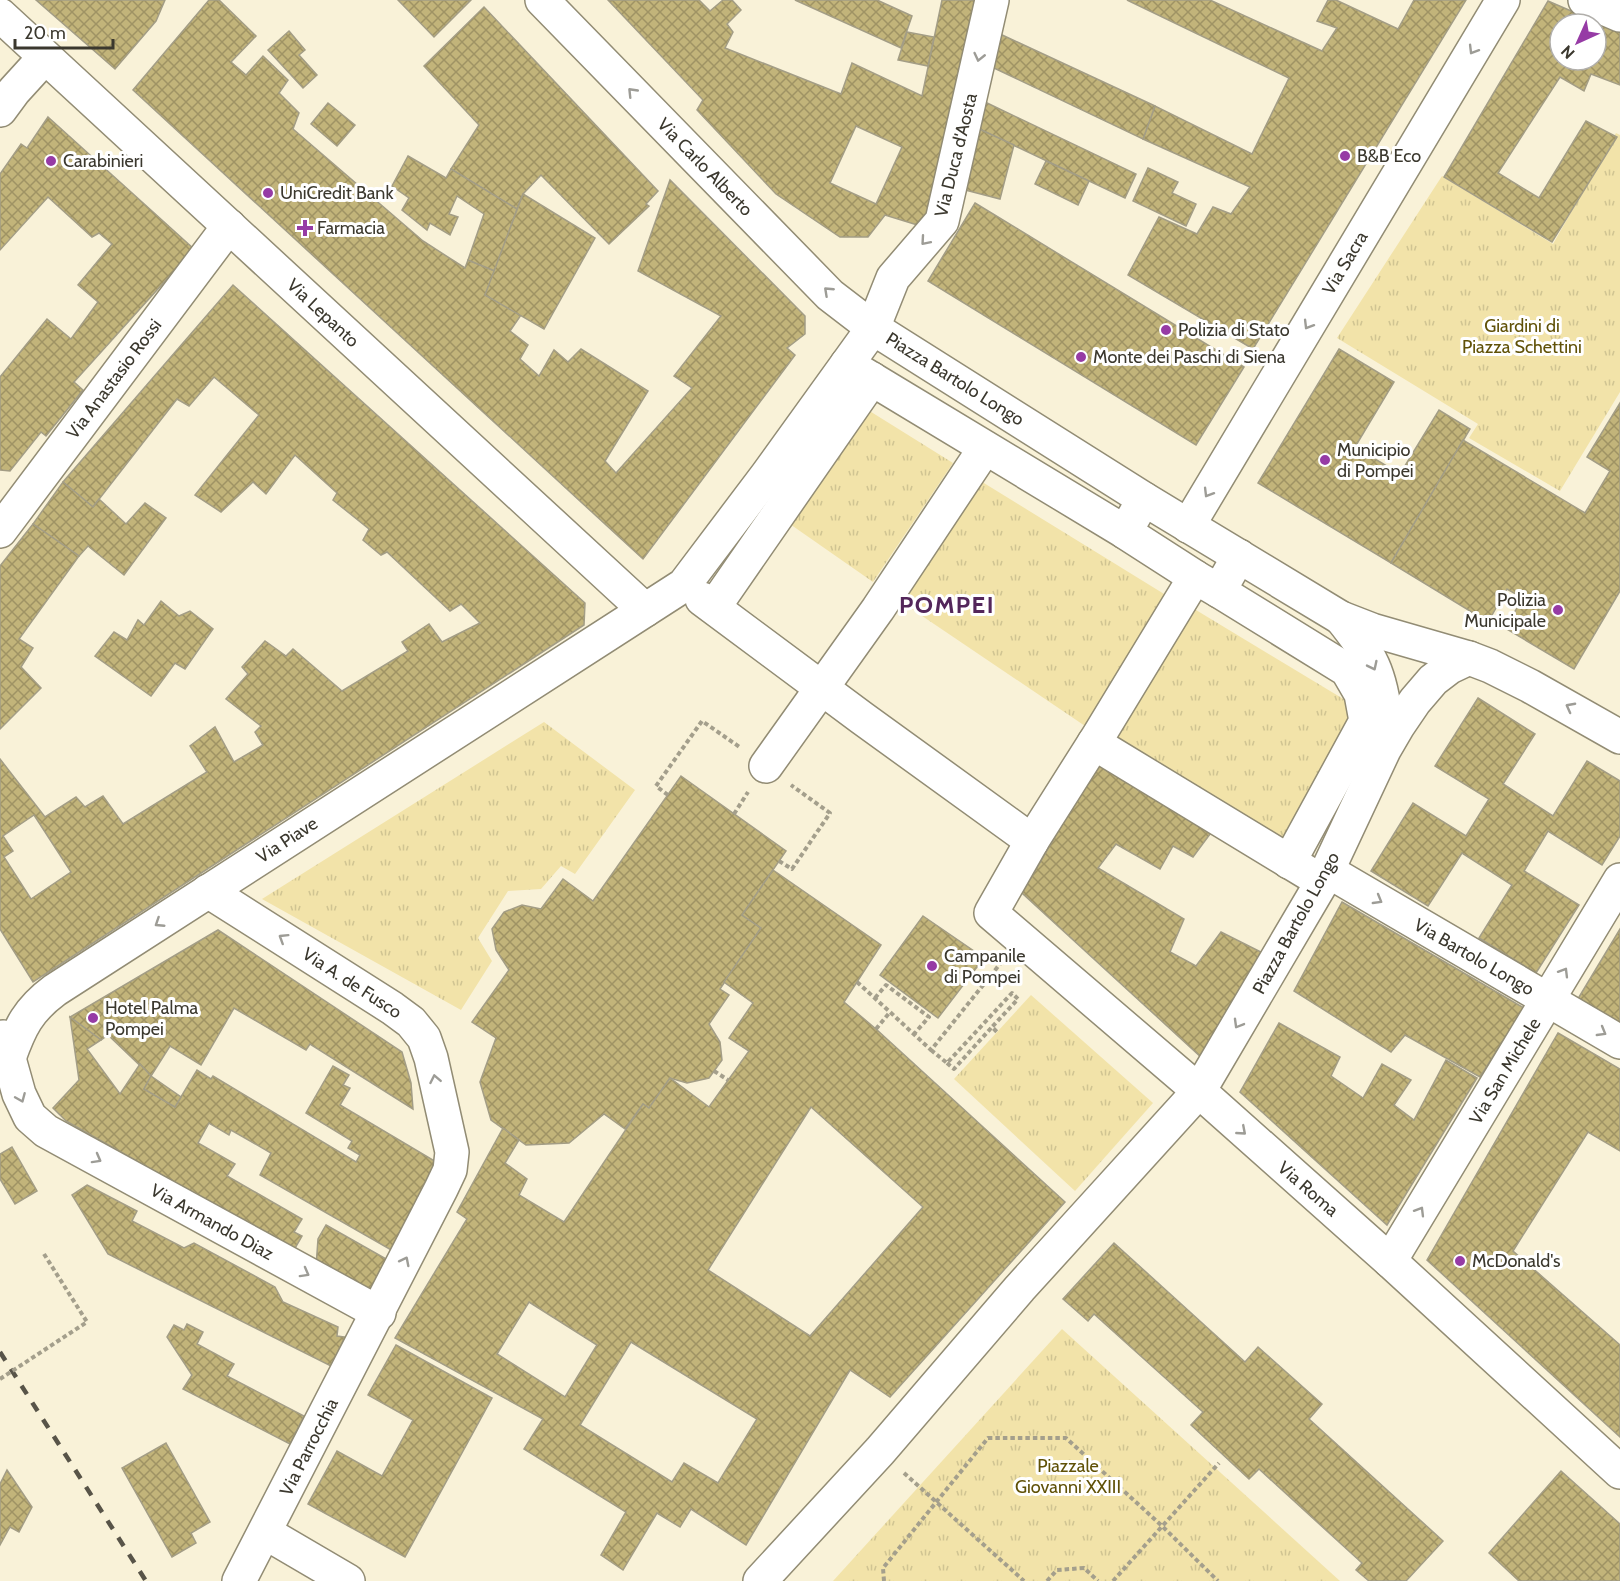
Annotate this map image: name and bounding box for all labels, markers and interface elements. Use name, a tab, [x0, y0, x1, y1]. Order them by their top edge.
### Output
scale bar	[15, 12, 112, 50]
north arrow	[1548, 12, 1608, 72]
text: 20 m	[24, 22, 66, 44]
text: N	[1557, 42, 1578, 63]
one-way arrow	[1469, 44, 1480, 54]
one-way arrow	[974, 52, 987, 62]
one-way arrow	[628, 89, 639, 99]
street label: Via Duca d'Aosta	[930, 90, 982, 219]
street label: Via Carlo Alberto	[653, 113, 757, 221]
place label: B&B Eco	[1357, 145, 1421, 167]
marker: B&B Eco	[1338, 149, 1352, 163]
place label: Carabinieri	[63, 150, 143, 172]
marker: Carabinieri	[44, 154, 58, 168]
place label: UniCredit Bank	[280, 182, 394, 204]
marker: UniCredit Bank	[261, 186, 275, 200]
place label: Farmacia	[317, 217, 385, 239]
marker: Farmacia	[298, 221, 312, 235]
street label: Via Sacra	[1318, 227, 1373, 299]
one-way arrow	[921, 234, 932, 245]
street label: Via Lepanto	[282, 274, 364, 352]
one-way arrow	[824, 288, 835, 299]
street label: Via Anastasio Rossi	[62, 315, 166, 443]
park label: Giardini di Piazza Schettini	[1462, 315, 1582, 358]
place label: Polizia di Stato	[1178, 319, 1290, 341]
one-way arrow	[1303, 319, 1315, 329]
marker: Polizia di Stato	[1159, 323, 1173, 337]
street label: Piazza Bartolo Longo	[882, 328, 1028, 431]
place label: Monte dei Paschi di Siena	[1093, 346, 1286, 368]
marker: Monte dei Paschi di Siena	[1074, 350, 1088, 364]
place label: Municipio di Pompei	[1337, 439, 1414, 482]
marker: Municipio di Pompei	[1318, 453, 1332, 467]
one-way arrow	[1203, 487, 1215, 497]
place label: Polizia Municipale	[1464, 589, 1546, 632]
district label: POMPEI	[899, 590, 995, 619]
marker: Polizia Municipale	[1551, 603, 1565, 617]
one-way arrow	[1366, 659, 1378, 670]
one-way arrow	[1565, 703, 1576, 714]
street label: Via Piave	[252, 812, 322, 868]
street label: Piazza Bartolo Longo	[1248, 848, 1344, 998]
one-way arrow	[1372, 893, 1382, 905]
street label: Via Bartolo Longo	[1410, 914, 1538, 1000]
one-way arrow	[155, 915, 165, 927]
one-way arrow	[279, 934, 289, 946]
street label: Via A. de Fusco	[298, 943, 406, 1023]
place label: Campanile di Pompei	[944, 945, 1025, 988]
marker: Campanile di Pompei	[925, 959, 939, 973]
one-way arrow	[1557, 968, 1568, 978]
place label: Hotel Palma Pompei	[105, 997, 198, 1040]
marker: Hotel Palma Pompei	[86, 1011, 100, 1025]
street label: Via San Michele	[1465, 1014, 1545, 1128]
one-way arrow	[1234, 1018, 1246, 1028]
one-way arrow	[1596, 1024, 1606, 1036]
one-way arrow	[429, 1074, 442, 1084]
one-way arrow	[14, 1092, 26, 1103]
one-way arrow	[1235, 1124, 1246, 1135]
one-way arrow	[91, 1152, 101, 1164]
street label: Via Roma	[1273, 1157, 1343, 1222]
street label: Via Armando Diaz	[147, 1179, 278, 1265]
one-way arrow	[1413, 1207, 1425, 1217]
place label: McDonald's	[1472, 1250, 1560, 1272]
marker: McDonald's	[1453, 1254, 1467, 1268]
one-way arrow	[398, 1257, 409, 1267]
one-way arrow	[299, 1266, 309, 1277]
street label: Via Parrocchia	[275, 1394, 343, 1499]
park label: Piazzale Giovanni XXIII	[1015, 1455, 1121, 1498]

